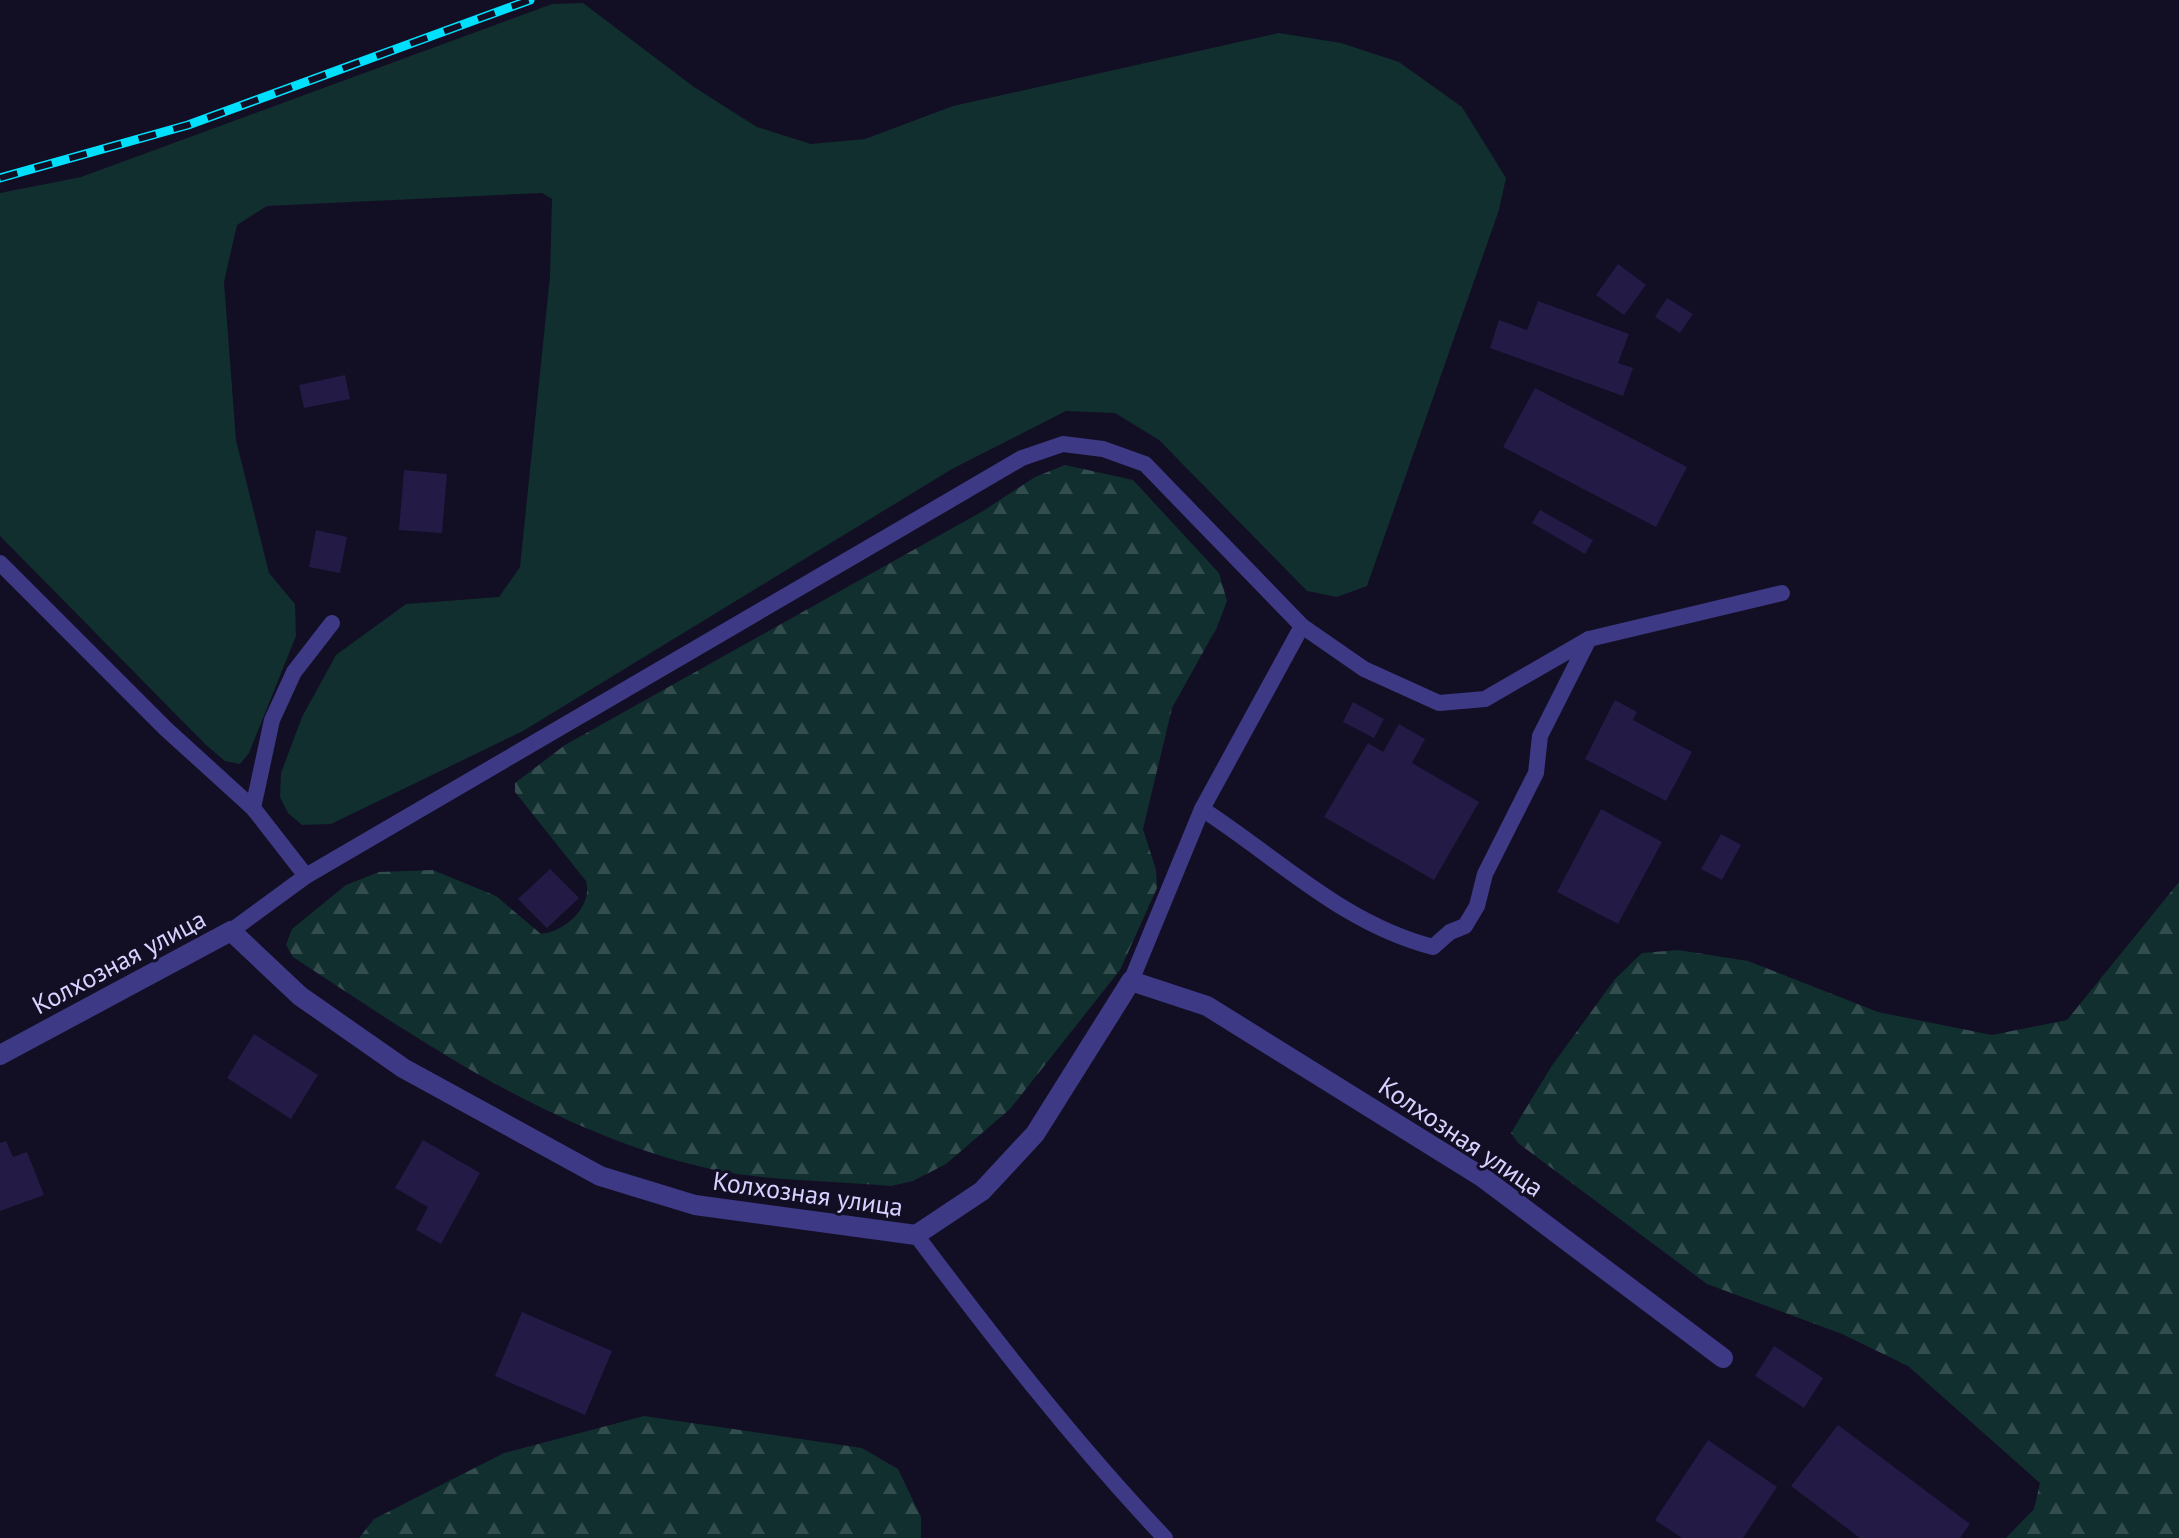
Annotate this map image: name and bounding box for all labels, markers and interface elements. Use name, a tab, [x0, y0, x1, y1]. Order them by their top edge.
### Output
street label: Колхозная улица	[26, 902, 211, 1021]
street label: Колхозная улица	[1373, 1069, 1550, 1204]
street label: Колхозная улица	[711, 1164, 905, 1223]

